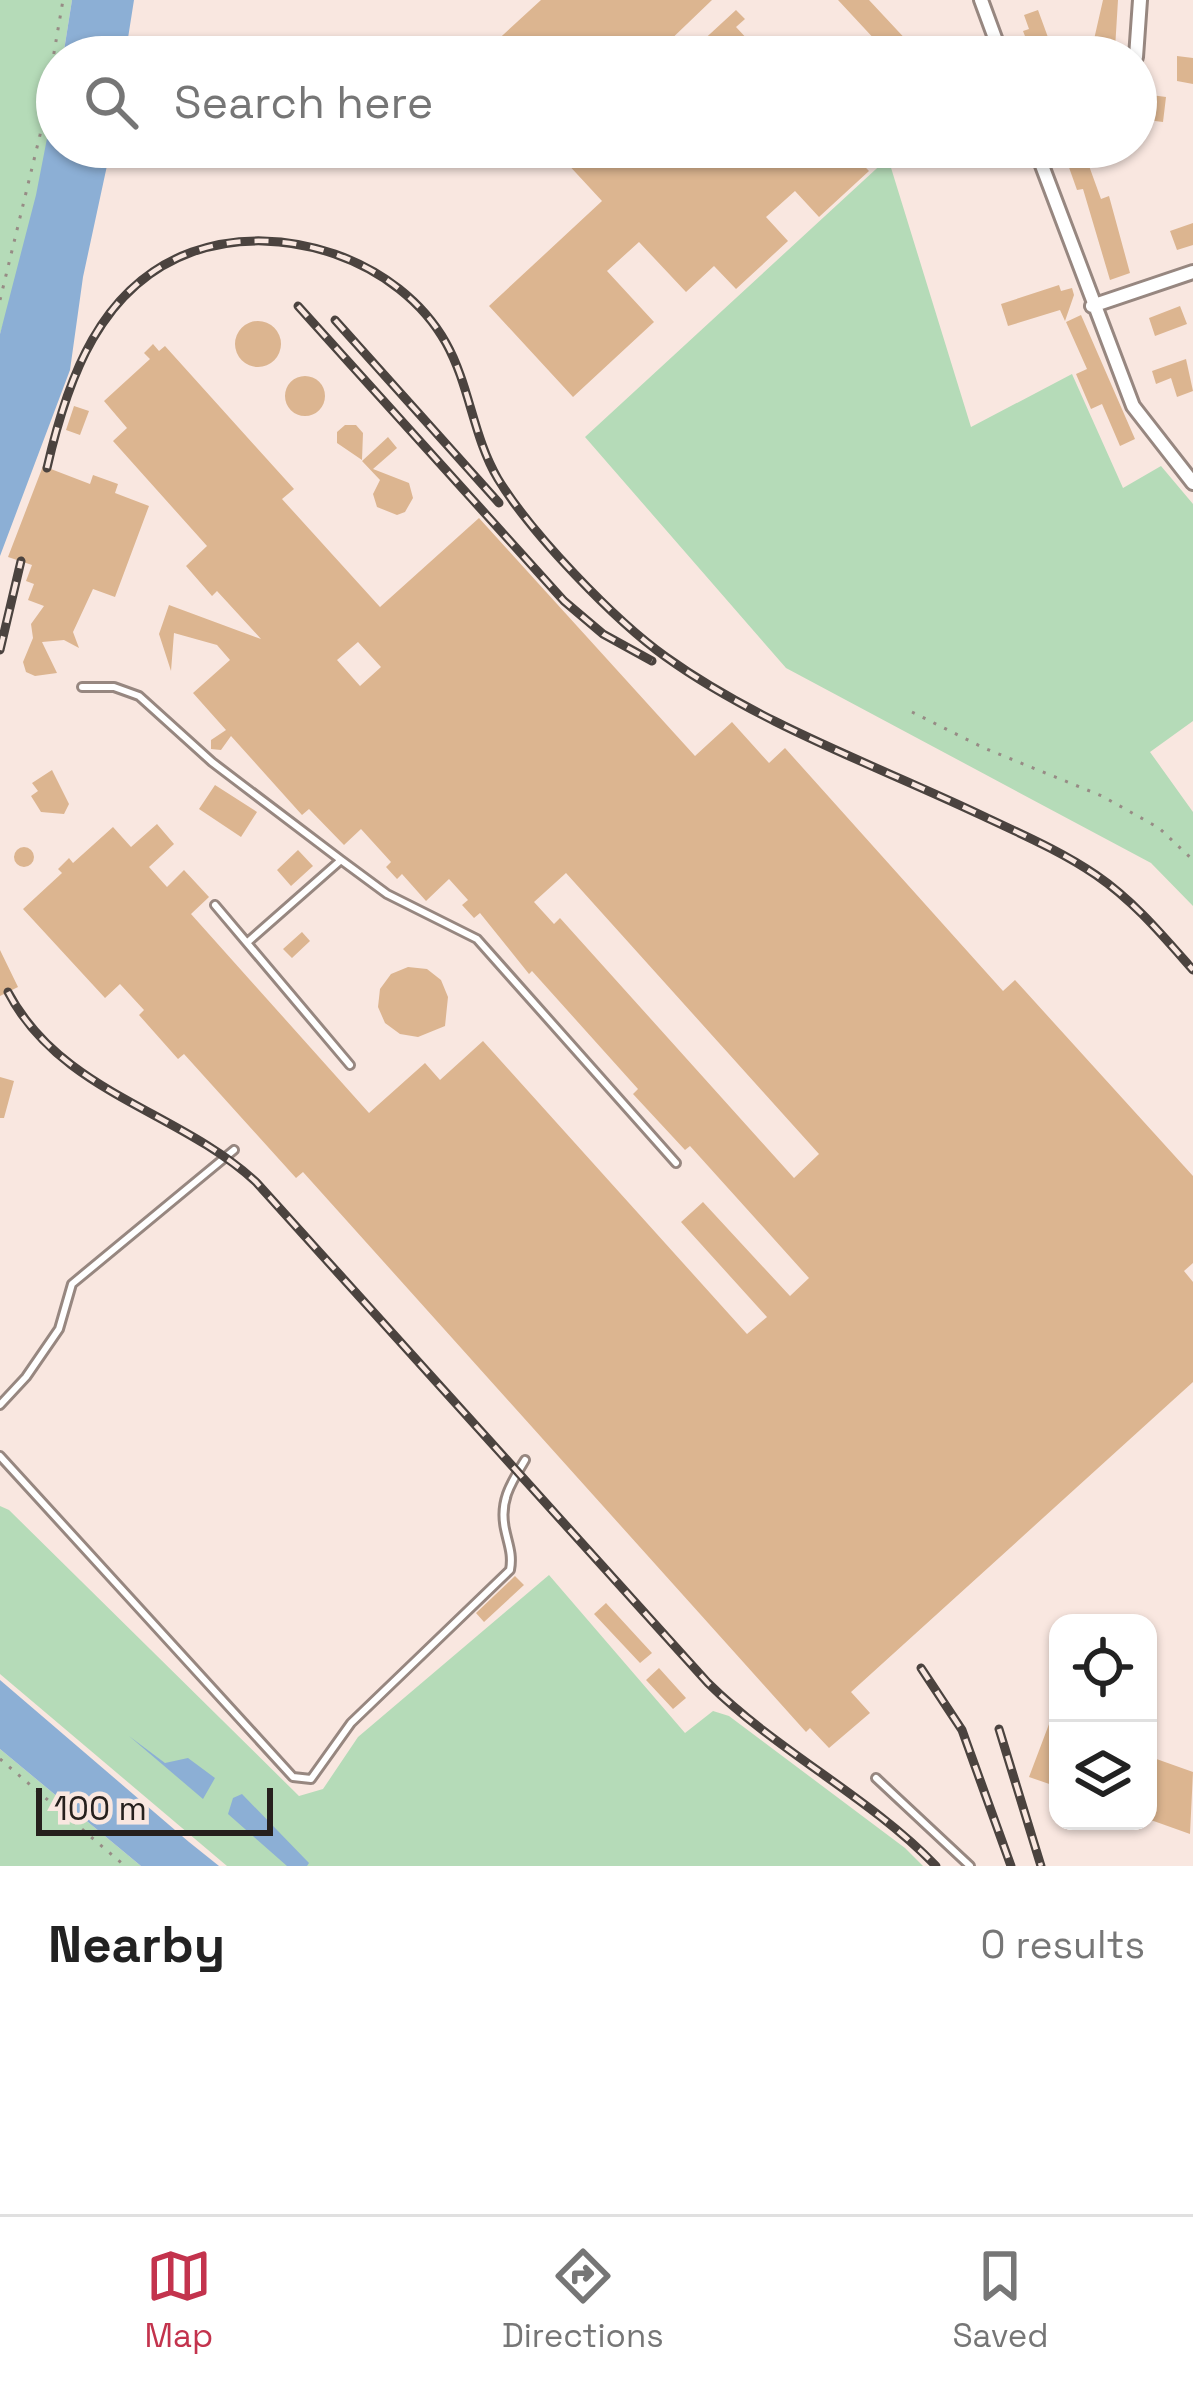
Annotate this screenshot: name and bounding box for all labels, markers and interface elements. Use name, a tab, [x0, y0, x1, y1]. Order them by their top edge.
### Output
search box	[36, 36, 1157, 168]
icon: search	[78, 69, 144, 135]
text: Search here	[174, 74, 433, 131]
map controls	[1049, 1614, 1157, 1830]
button: locate	[1049, 1614, 1157, 1722]
button: layers	[1049, 1722, 1157, 1830]
scale bar	[36, 1782, 273, 1835]
text: 100 m	[54, 1788, 147, 1830]
text: Nearby	[48, 1912, 225, 1977]
text: 0 results	[980, 1920, 1145, 1969]
tab: Map	[144, 2243, 213, 2357]
tab: Directions	[502, 2243, 664, 2357]
tab: Saved	[952, 2243, 1049, 2357]

